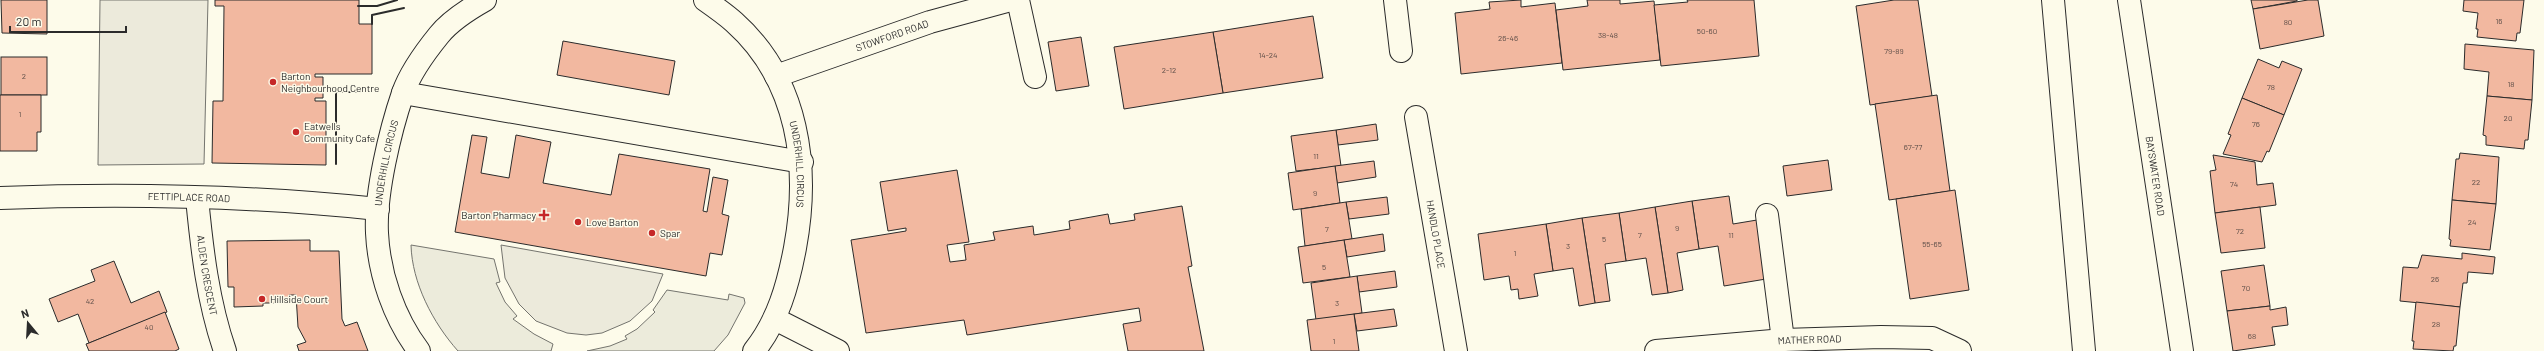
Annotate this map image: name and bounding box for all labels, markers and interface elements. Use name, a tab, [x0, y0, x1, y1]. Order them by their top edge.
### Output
scale bar	[10, 8, 126, 34]
text: 20 m	[16, 14, 42, 28]
house number: 16	[2496, 16, 2502, 26]
street label: STOWFORD ROAD	[854, 17, 930, 54]
house number: 80	[2284, 17, 2292, 27]
house number: 50-60	[1697, 26, 1717, 36]
house number: 38-48	[1598, 30, 1618, 40]
house number: 26-46	[1498, 33, 1518, 43]
house number: 79-89	[1884, 46, 1904, 56]
house number: 14-24	[1258, 50, 1278, 60]
house number: 2-12	[1162, 65, 1176, 75]
place label: Barton Neighbourhood Centre	[281, 70, 379, 94]
house number: 2	[22, 71, 26, 81]
marker: Barton Neighbourhood Centre	[268, 77, 278, 87]
house number: 18	[2508, 79, 2514, 89]
house number: 78	[2267, 82, 2275, 92]
house number: 1	[19, 109, 22, 119]
house number: 20	[2504, 113, 2512, 123]
street label: UNDERHILL CIRCUS	[372, 118, 400, 206]
house number: 76	[2252, 119, 2260, 129]
place label: Eatwells Community Cafe	[304, 120, 375, 144]
street label: UNDERHILL CIRCUS	[787, 120, 807, 208]
marker: Eatwells Community Cafe	[291, 127, 301, 137]
street label: BAYSWATER ROAD	[2144, 135, 2168, 217]
house number: 67-77	[1904, 142, 1922, 152]
house number: 11	[1313, 151, 1319, 161]
house number: 22	[2472, 177, 2480, 187]
house number: 74	[2230, 179, 2238, 189]
house number: 9	[1313, 188, 1317, 198]
street label: FETTIPLACE ROAD	[148, 190, 230, 204]
street label: HANDLO PLACE	[1424, 199, 1448, 270]
place label: Barton Pharmacy	[461, 209, 536, 221]
marker: Barton Pharmacy	[539, 210, 549, 220]
place label: Love Barton	[586, 216, 638, 228]
marker: Love Barton	[573, 217, 583, 227]
house number: 24	[2468, 217, 2476, 227]
house number: 9	[1675, 223, 1679, 233]
house number: 7	[1325, 224, 1329, 234]
house number: 72	[2236, 226, 2244, 236]
place label: Spar	[660, 227, 680, 239]
marker: Spar	[647, 228, 657, 238]
house number: 7	[1638, 230, 1642, 240]
house number: 11	[1728, 230, 1734, 240]
street label: ALDEN CRESCENT	[195, 234, 220, 317]
house number: 5	[1602, 234, 1606, 244]
house number: 55-65	[1922, 239, 1942, 249]
house number: 3	[1566, 241, 1570, 251]
house number: 1	[1514, 248, 1517, 258]
house number: 5	[1322, 262, 1326, 272]
house number: 26	[2431, 274, 2439, 284]
house number: 70	[2242, 283, 2250, 293]
place label: Hillside Court	[270, 293, 328, 305]
marker: Hillside Court	[257, 294, 267, 304]
house number: 42	[86, 296, 94, 306]
house number: 3	[1335, 298, 1339, 308]
north arrow	[8, 303, 48, 343]
text: N	[19, 306, 30, 320]
house number: 28	[2432, 319, 2440, 329]
house number: 40	[145, 322, 153, 332]
house number: 68	[2248, 331, 2256, 341]
street label: MATHER ROAD	[1777, 332, 1841, 346]
house number: 1	[1333, 336, 1336, 346]

